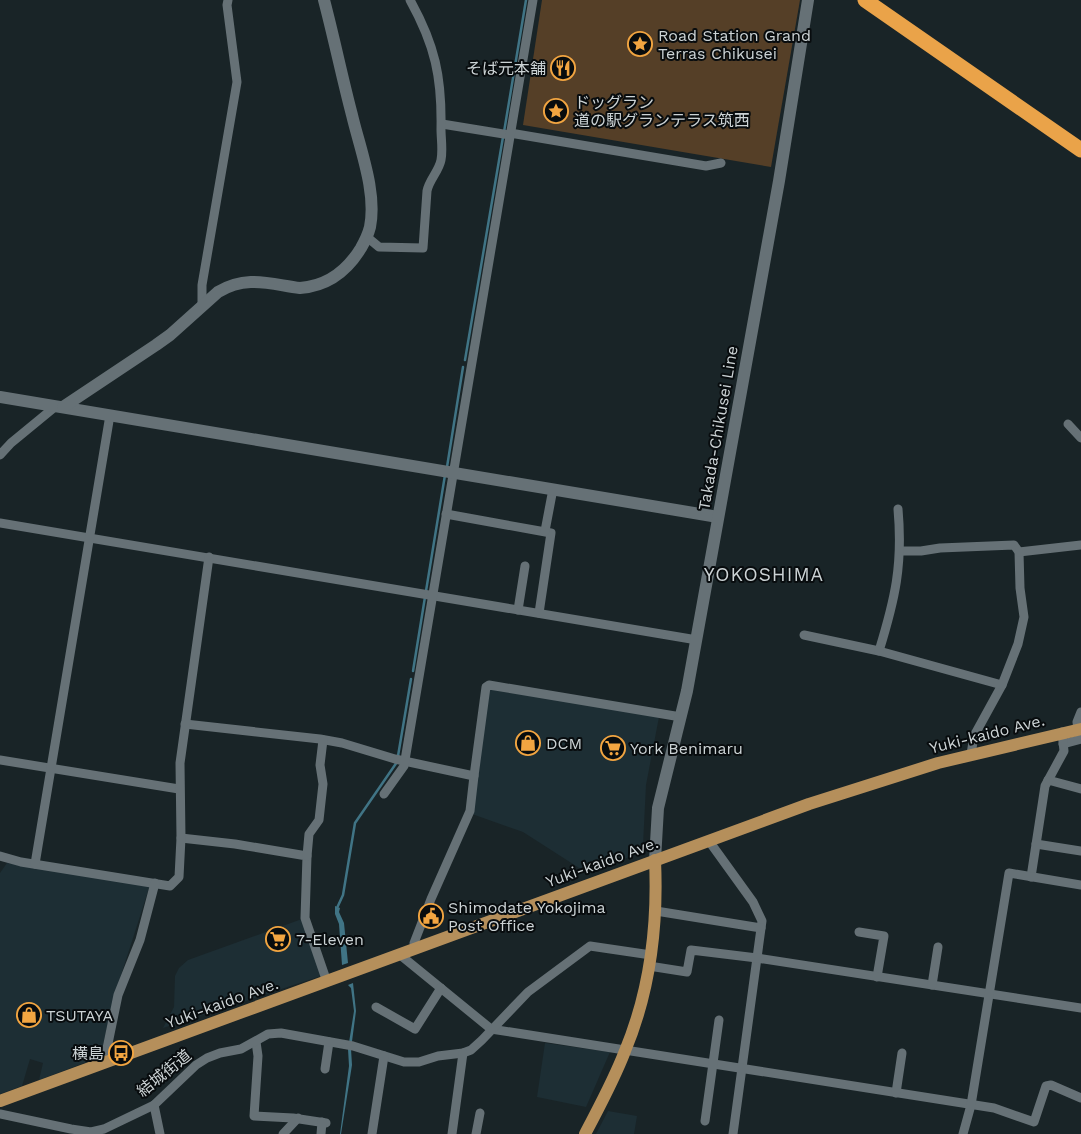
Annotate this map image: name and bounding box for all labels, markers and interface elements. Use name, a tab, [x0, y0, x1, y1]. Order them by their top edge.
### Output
place label: Road Station Grand Terras Chikusei	[658, 26, 811, 63]
place icon: Road Station Grand Terras Chikusei	[627, 31, 653, 57]
restaurant icon: そば元本舗	[550, 55, 576, 81]
place label: そば元本舗	[466, 59, 546, 78]
place label: ドッグラン 道の駅グランテラス筑西	[574, 93, 750, 130]
place icon: ドッグラン 道の駅グランテラス筑西	[543, 98, 569, 124]
street label: Takada-Chikusei Line	[694, 344, 742, 512]
district label: YOKOSHIMA	[704, 563, 824, 586]
street label: Yuki-kaido Ave.	[927, 710, 1047, 758]
shop icon: DCM	[515, 730, 541, 756]
place label: DCM	[546, 734, 582, 753]
supermarket icon: York Benimaru	[600, 735, 626, 761]
place label: York Benimaru	[630, 739, 743, 758]
street label: Yuki-kaido Ave.	[543, 833, 661, 891]
place label: Shimodate Yokojima Post Office	[448, 898, 606, 935]
public building icon: Shimodate Yokojima Post Office	[418, 903, 444, 929]
supermarket icon: 7-Eleven	[265, 926, 291, 952]
place label: 7-Eleven	[296, 930, 364, 949]
street label: Yuki-kaido Ave.	[163, 974, 281, 1032]
shop icon: TSUTAYA	[16, 1002, 42, 1028]
place label: TSUTAYA	[46, 1006, 114, 1025]
bus stop icon: 横島	[108, 1040, 134, 1066]
place label: 横島	[72, 1044, 104, 1063]
street label: 結城街道	[133, 1045, 195, 1101]

